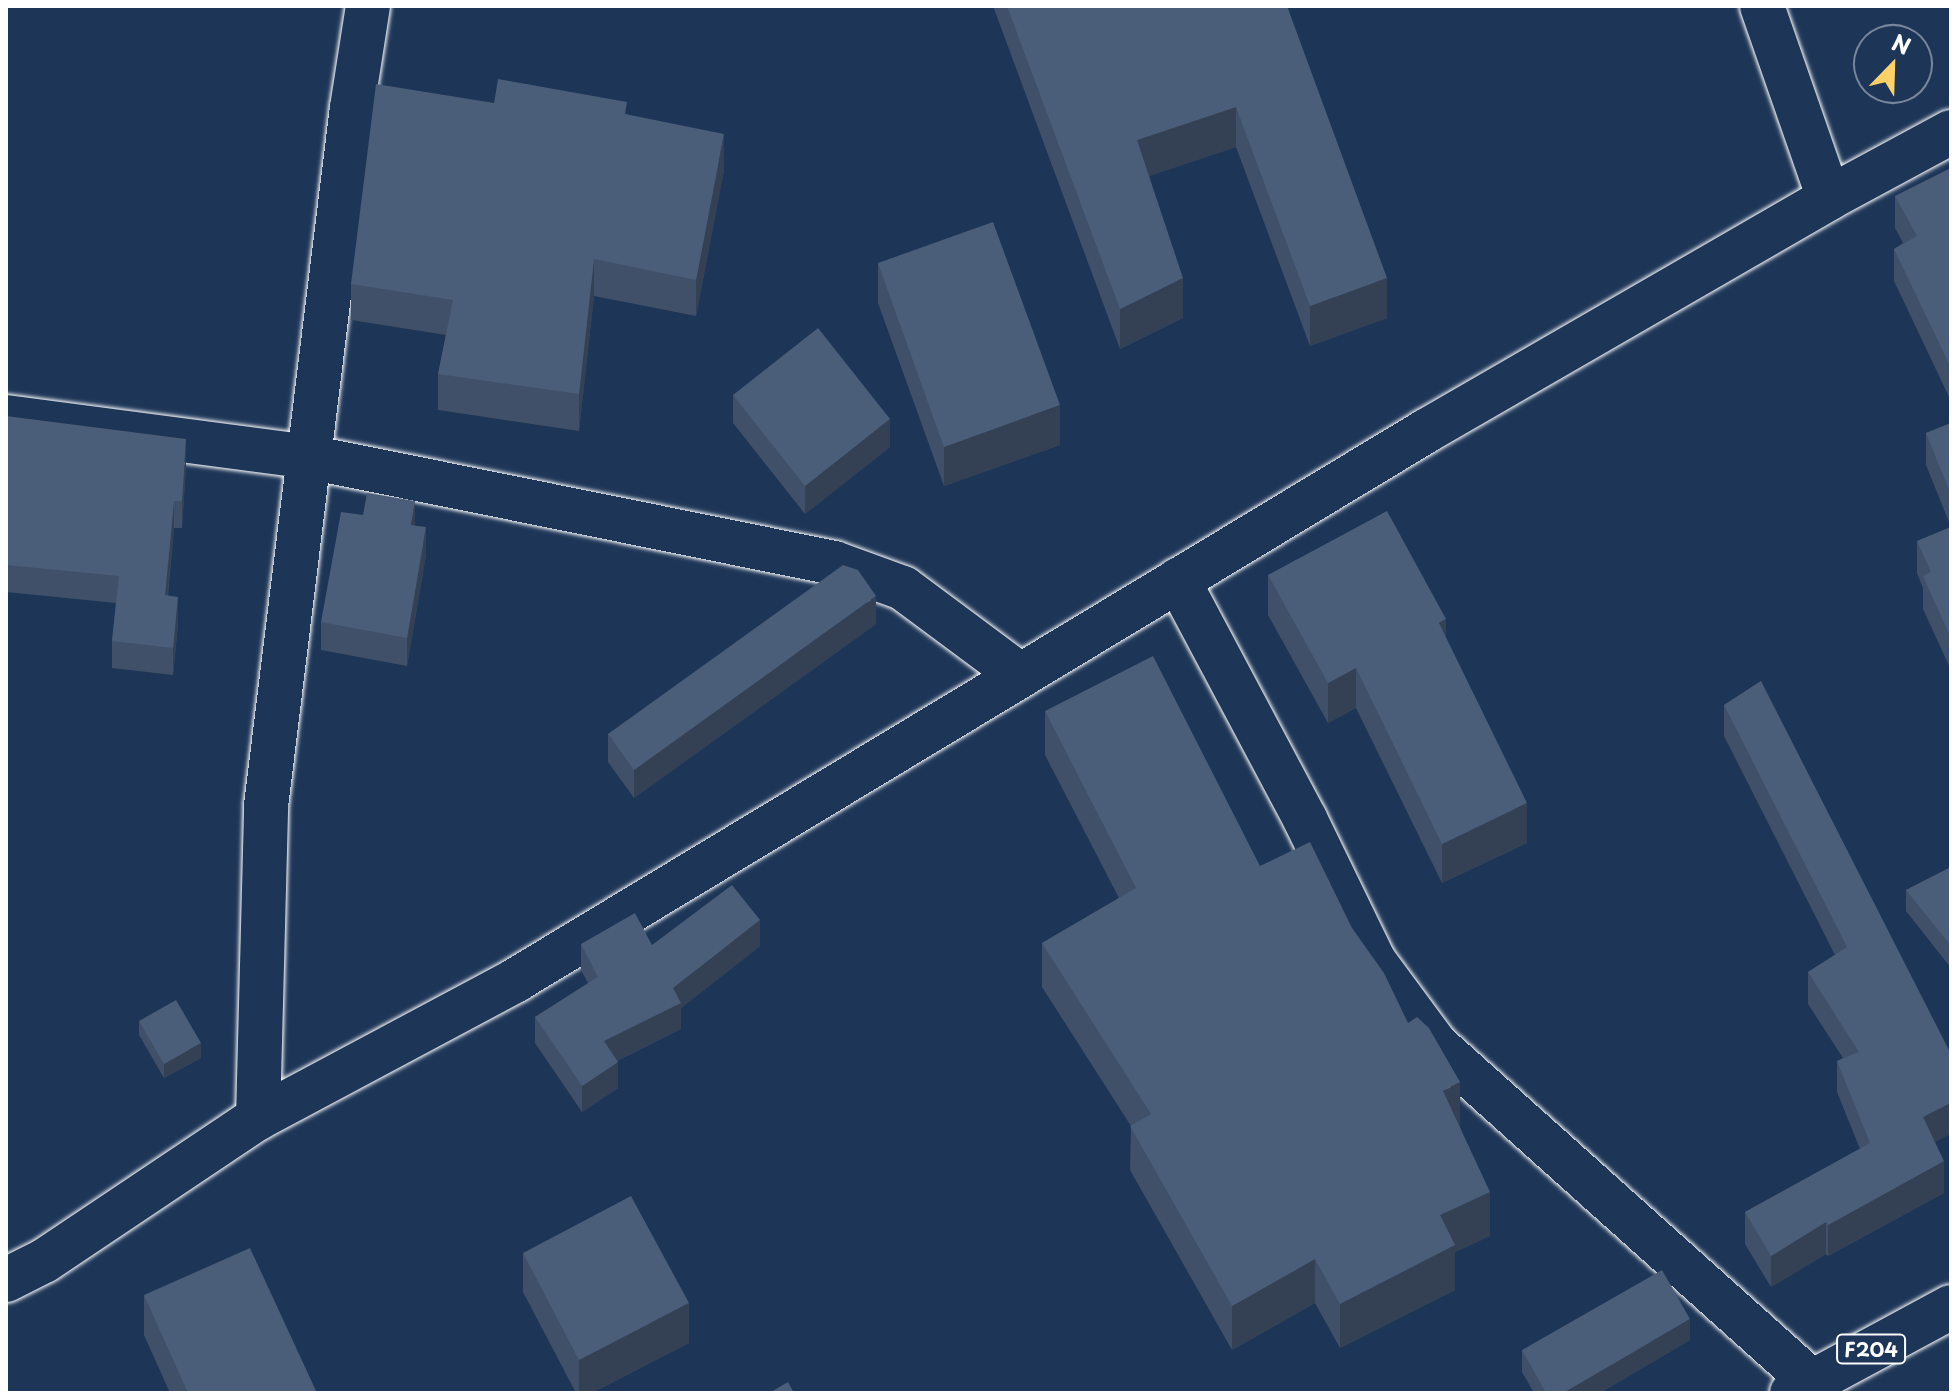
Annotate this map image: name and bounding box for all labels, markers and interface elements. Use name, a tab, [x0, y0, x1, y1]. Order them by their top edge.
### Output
north arrow	[1853, 24, 1933, 104]
text: N	[1887, 25, 1916, 62]
road number: F204	[1835, 1333, 1907, 1365]

